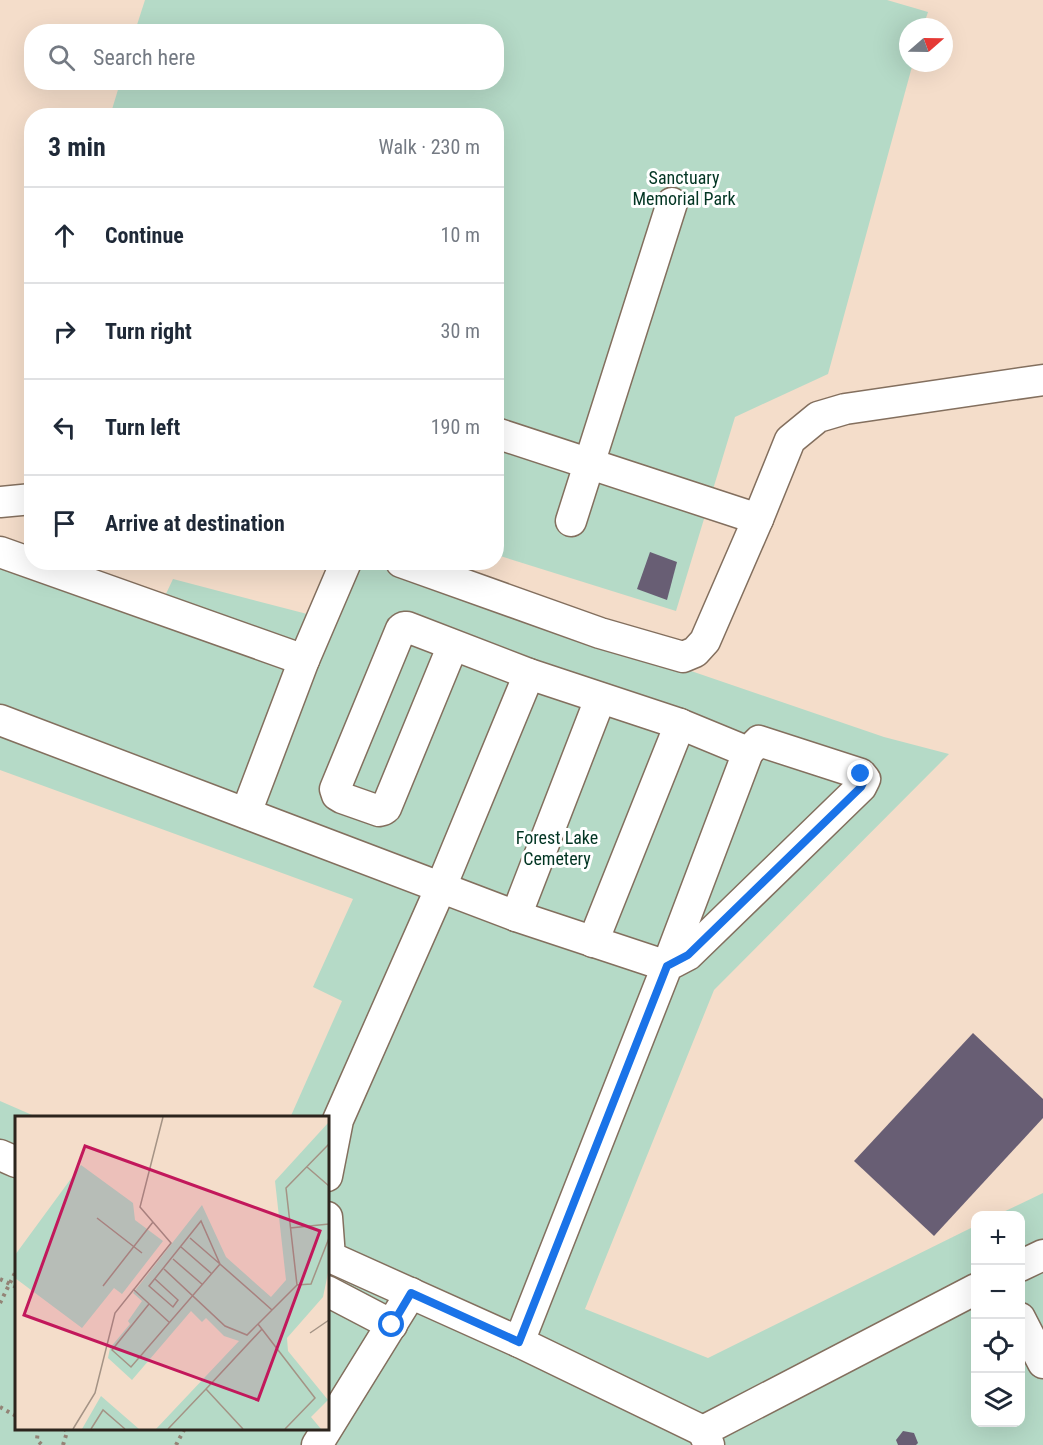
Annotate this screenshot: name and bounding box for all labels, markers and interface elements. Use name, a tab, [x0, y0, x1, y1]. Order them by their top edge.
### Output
north arrow	[899, 18, 953, 72]
search box	[24, 24, 504, 90]
icon: search	[45, 41, 78, 74]
text: Search here	[93, 45, 195, 70]
text: 3 min	[48, 132, 106, 162]
text: Walk · 230 m	[379, 135, 480, 159]
park label: Sanctuary Memorial Park	[632, 167, 736, 209]
icon: ahead	[48, 219, 81, 252]
text: Continue	[105, 223, 184, 248]
text: 10 m	[441, 223, 480, 247]
icon: right	[48, 315, 81, 348]
text: Turn right	[105, 319, 192, 344]
text: 30 m	[441, 319, 480, 343]
icon: left	[48, 411, 81, 444]
text: Turn left	[105, 415, 180, 440]
text: 190 m	[431, 415, 480, 439]
icon: arrive	[48, 507, 81, 540]
text: Arrive at destination	[105, 511, 285, 536]
route end	[847, 760, 873, 786]
park label: Forest Lake Cemetery	[516, 827, 598, 869]
inset map	[15, 1116, 328, 1430]
map controls	[971, 1211, 1025, 1427]
button: +	[971, 1211, 1025, 1265]
button: −	[971, 1265, 1025, 1319]
route start	[378, 1311, 404, 1337]
button: locate	[971, 1319, 1025, 1373]
button: layers	[971, 1373, 1025, 1427]

